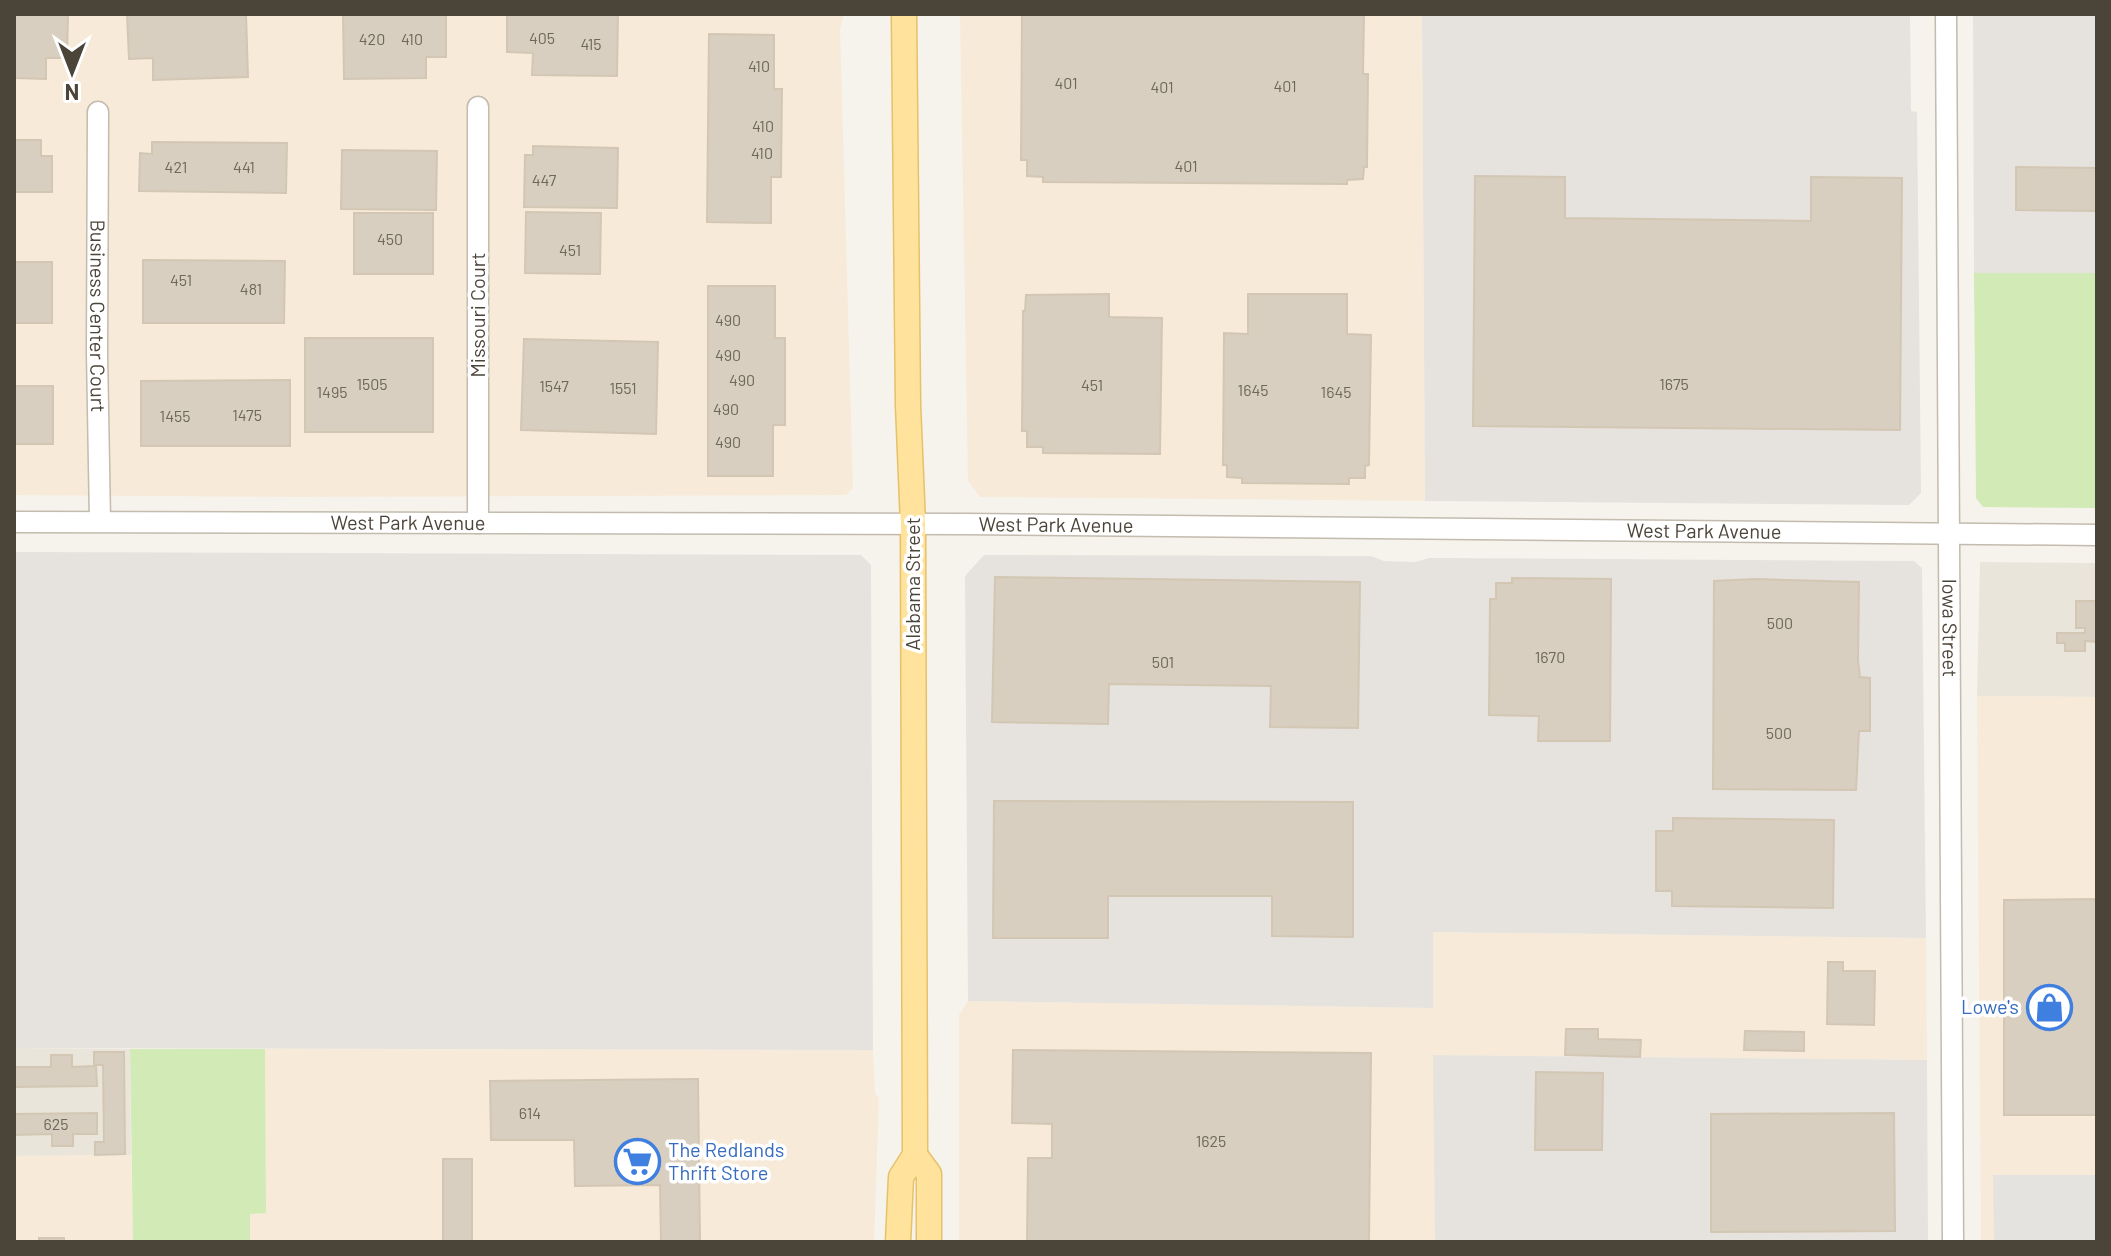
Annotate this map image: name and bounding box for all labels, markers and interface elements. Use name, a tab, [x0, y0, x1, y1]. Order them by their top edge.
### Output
house number: 405	[529, 28, 555, 47]
house number: 420	[359, 29, 385, 48]
house number: 410	[401, 29, 423, 48]
north arrow	[32, 32, 112, 112]
house number: 415	[580, 34, 602, 53]
house number: 410	[748, 56, 770, 75]
house number: 401	[1054, 73, 1078, 92]
house number: 401	[1273, 76, 1297, 95]
house number: 401	[1150, 77, 1174, 96]
text: N	[65, 80, 79, 106]
house number: 410	[752, 116, 774, 135]
house number: 410	[751, 143, 773, 162]
house number: 401	[1174, 156, 1198, 175]
house number: 421	[165, 157, 187, 176]
house number: 441	[233, 157, 255, 176]
house number: 447	[532, 170, 557, 189]
street label: Business Center Court	[86, 219, 111, 413]
house number: 450	[377, 229, 403, 248]
house number: 451	[559, 240, 581, 259]
street label: Missouri Court	[465, 253, 489, 377]
house number: 451	[170, 270, 192, 289]
house number: 481	[240, 279, 262, 298]
house number: 490	[715, 310, 741, 329]
house number: 490	[715, 345, 741, 364]
house number: 490	[729, 370, 755, 389]
house number: 1505	[356, 374, 388, 393]
house number: 1675	[1659, 374, 1689, 393]
house number: 451	[1081, 375, 1103, 394]
house number: 1547	[539, 376, 569, 395]
house number: 1551	[609, 378, 637, 397]
house number: 1645	[1238, 380, 1268, 399]
house number: 1495	[317, 382, 347, 401]
house number: 1645	[1321, 382, 1351, 401]
house number: 490	[713, 399, 739, 418]
house number: 1475	[232, 405, 262, 424]
house number: 1455	[160, 406, 190, 425]
house number: 490	[715, 432, 741, 451]
street label: West Park Avenue	[331, 510, 485, 534]
street label: West Park Avenue	[978, 511, 1134, 537]
street label: Alabama Street	[900, 517, 924, 651]
street label: West Park Avenue	[1626, 517, 1782, 543]
street label: Iowa Street	[1938, 579, 1963, 677]
house number: 500	[1767, 613, 1793, 632]
house number: 1670	[1535, 647, 1565, 666]
house number: 501	[1152, 652, 1174, 671]
house number: 500	[1766, 723, 1792, 742]
shop icon: Lowe's	[2026, 983, 2074, 1031]
place label: Lowe's	[1961, 994, 2019, 1018]
house number: 614	[519, 1103, 541, 1122]
house number: 625	[43, 1114, 69, 1133]
house number: 1625	[1196, 1131, 1226, 1150]
place label: The Redlands Thrift Store	[668, 1137, 784, 1184]
supermarket icon: The Redlands Thrift Store	[613, 1138, 661, 1186]

